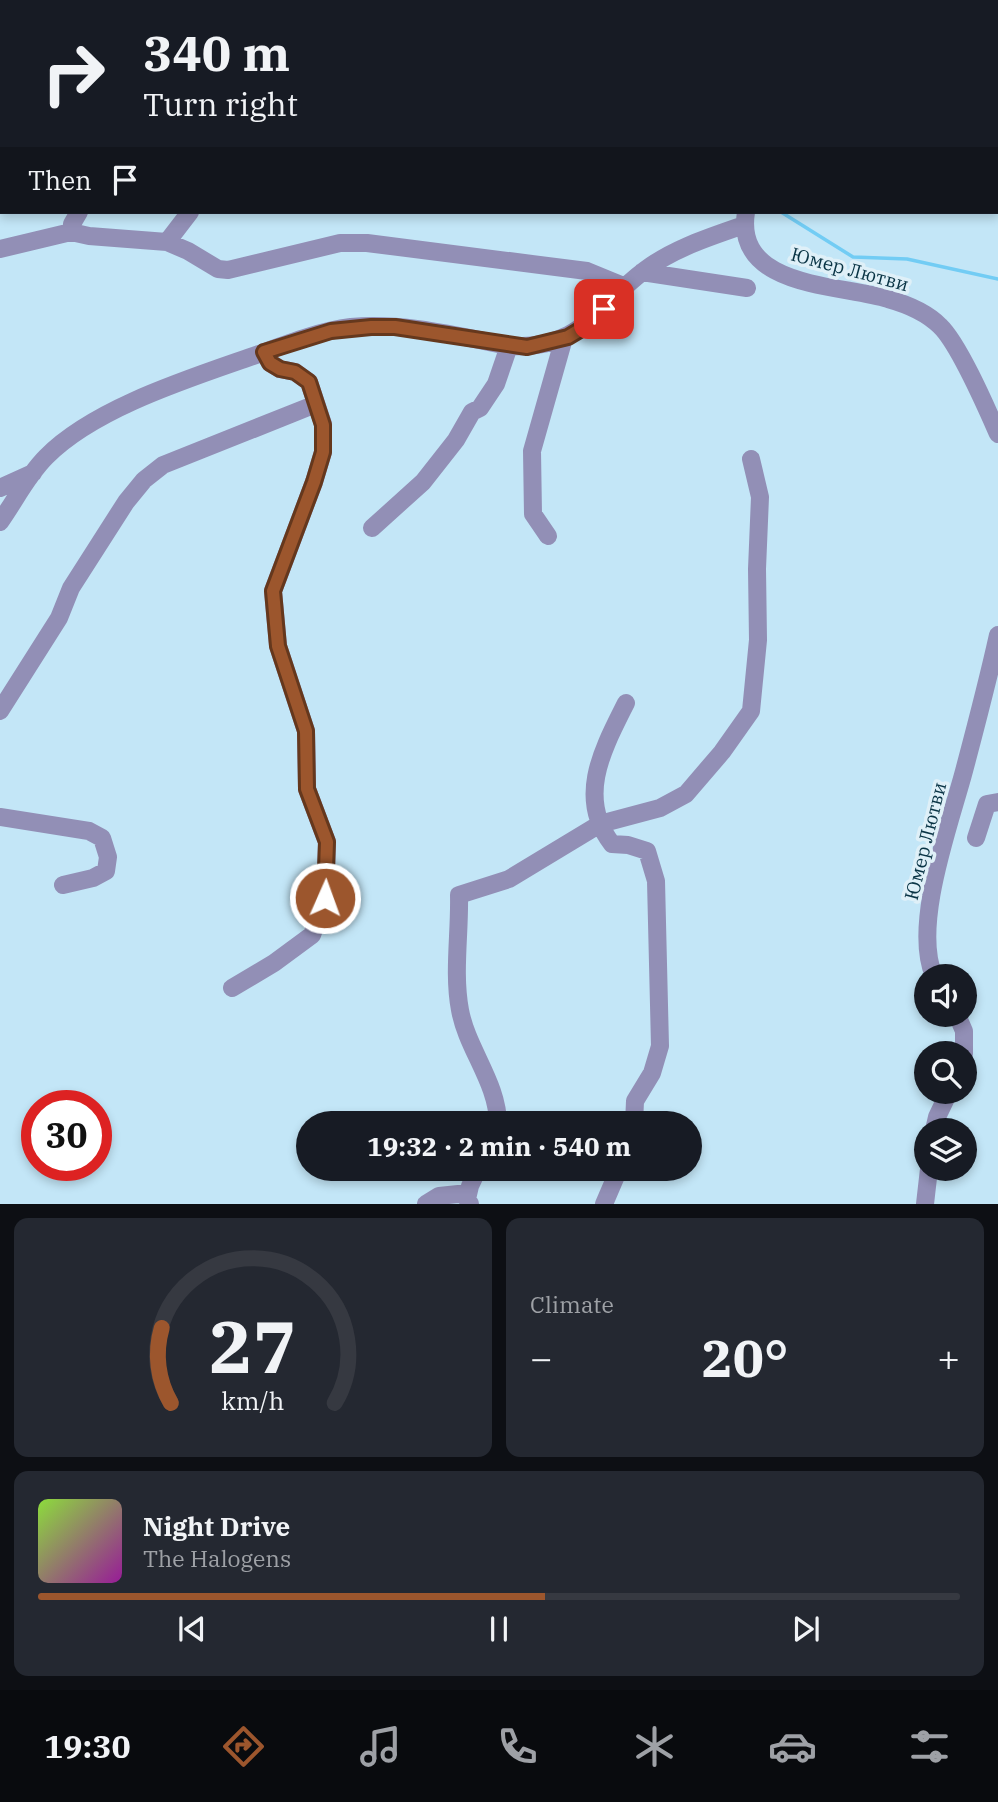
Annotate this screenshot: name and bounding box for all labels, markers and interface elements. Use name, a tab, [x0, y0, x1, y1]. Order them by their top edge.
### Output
text: 340 m	[143, 21, 290, 84]
icon: right	[28, 28, 119, 119]
text: Turn right	[143, 83, 298, 125]
icon: arrive	[106, 161, 144, 199]
text: Then	[28, 163, 92, 197]
street label: Юмер Лютви	[789, 242, 911, 296]
pin	[574, 279, 634, 339]
icon: arrive	[585, 290, 623, 328]
street label: Юмер Лютви	[899, 779, 951, 903]
position arrow	[288, 861, 362, 935]
map controls	[914, 964, 977, 1181]
button: sound	[914, 964, 977, 1027]
button: search	[914, 1041, 977, 1104]
speed limit sign: 30	[21, 1090, 112, 1181]
button: layers	[914, 1118, 977, 1181]
text: 19:32 · 2 min · 540 m	[367, 1129, 631, 1163]
text: Climate	[530, 1289, 614, 1319]
text: 27	[209, 1299, 297, 1394]
text: 20°	[702, 1324, 788, 1391]
text: −	[530, 1333, 553, 1382]
text: +	[937, 1333, 960, 1382]
text: km/h	[221, 1384, 285, 1417]
text: Night Drive	[143, 1509, 290, 1543]
text: The Halogens	[143, 1543, 291, 1573]
icon: previous	[173, 1610, 211, 1648]
icon: pause	[480, 1610, 518, 1648]
icon: next	[787, 1610, 825, 1648]
icon: directions	[219, 1722, 268, 1771]
icon: music	[356, 1722, 405, 1771]
icon: phone	[493, 1722, 542, 1771]
icon: climate	[630, 1722, 679, 1771]
icon: car	[768, 1722, 817, 1771]
icon: filters	[905, 1722, 954, 1771]
text: 19:30	[44, 1725, 131, 1767]

